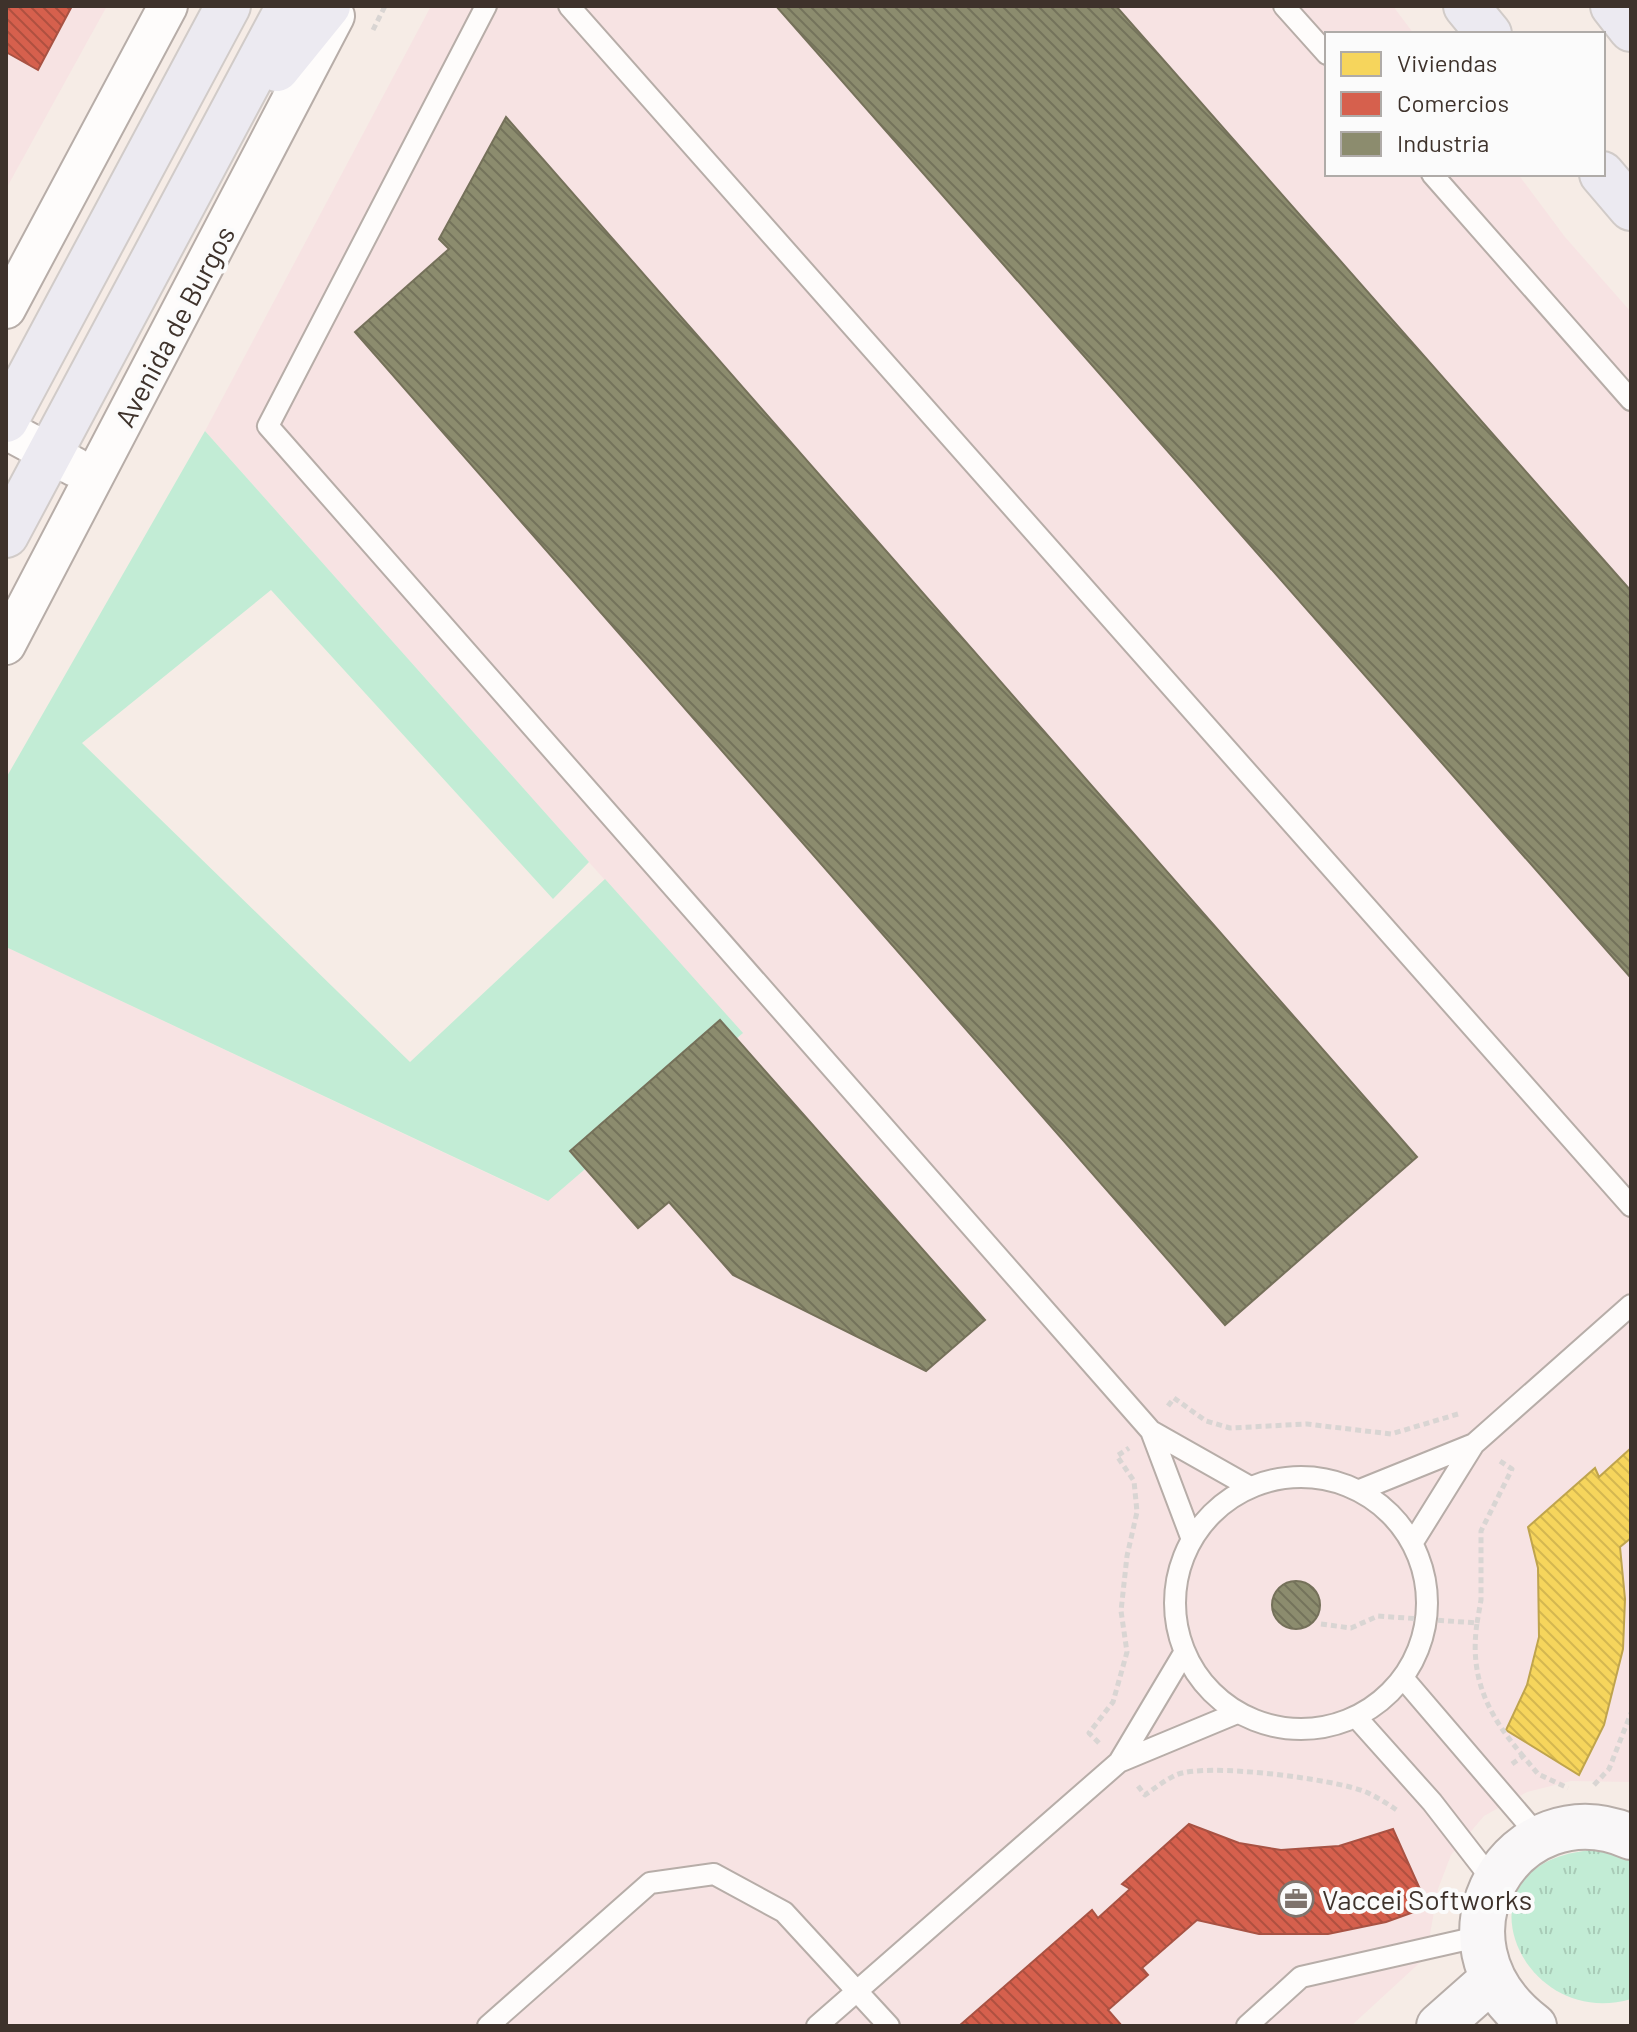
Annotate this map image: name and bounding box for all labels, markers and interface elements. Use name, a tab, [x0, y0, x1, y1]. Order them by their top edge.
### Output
legend	[1325, 32, 1605, 176]
text: Viviendas	[1397, 48, 1497, 77]
text: Comercios	[1397, 88, 1509, 117]
text: Industria	[1397, 128, 1489, 157]
street label: Avenida de Burgos	[107, 220, 241, 432]
office icon: Vaccei Softworks	[1277, 1880, 1315, 1918]
place label: Vaccei Softworks	[1322, 1882, 1532, 1916]

